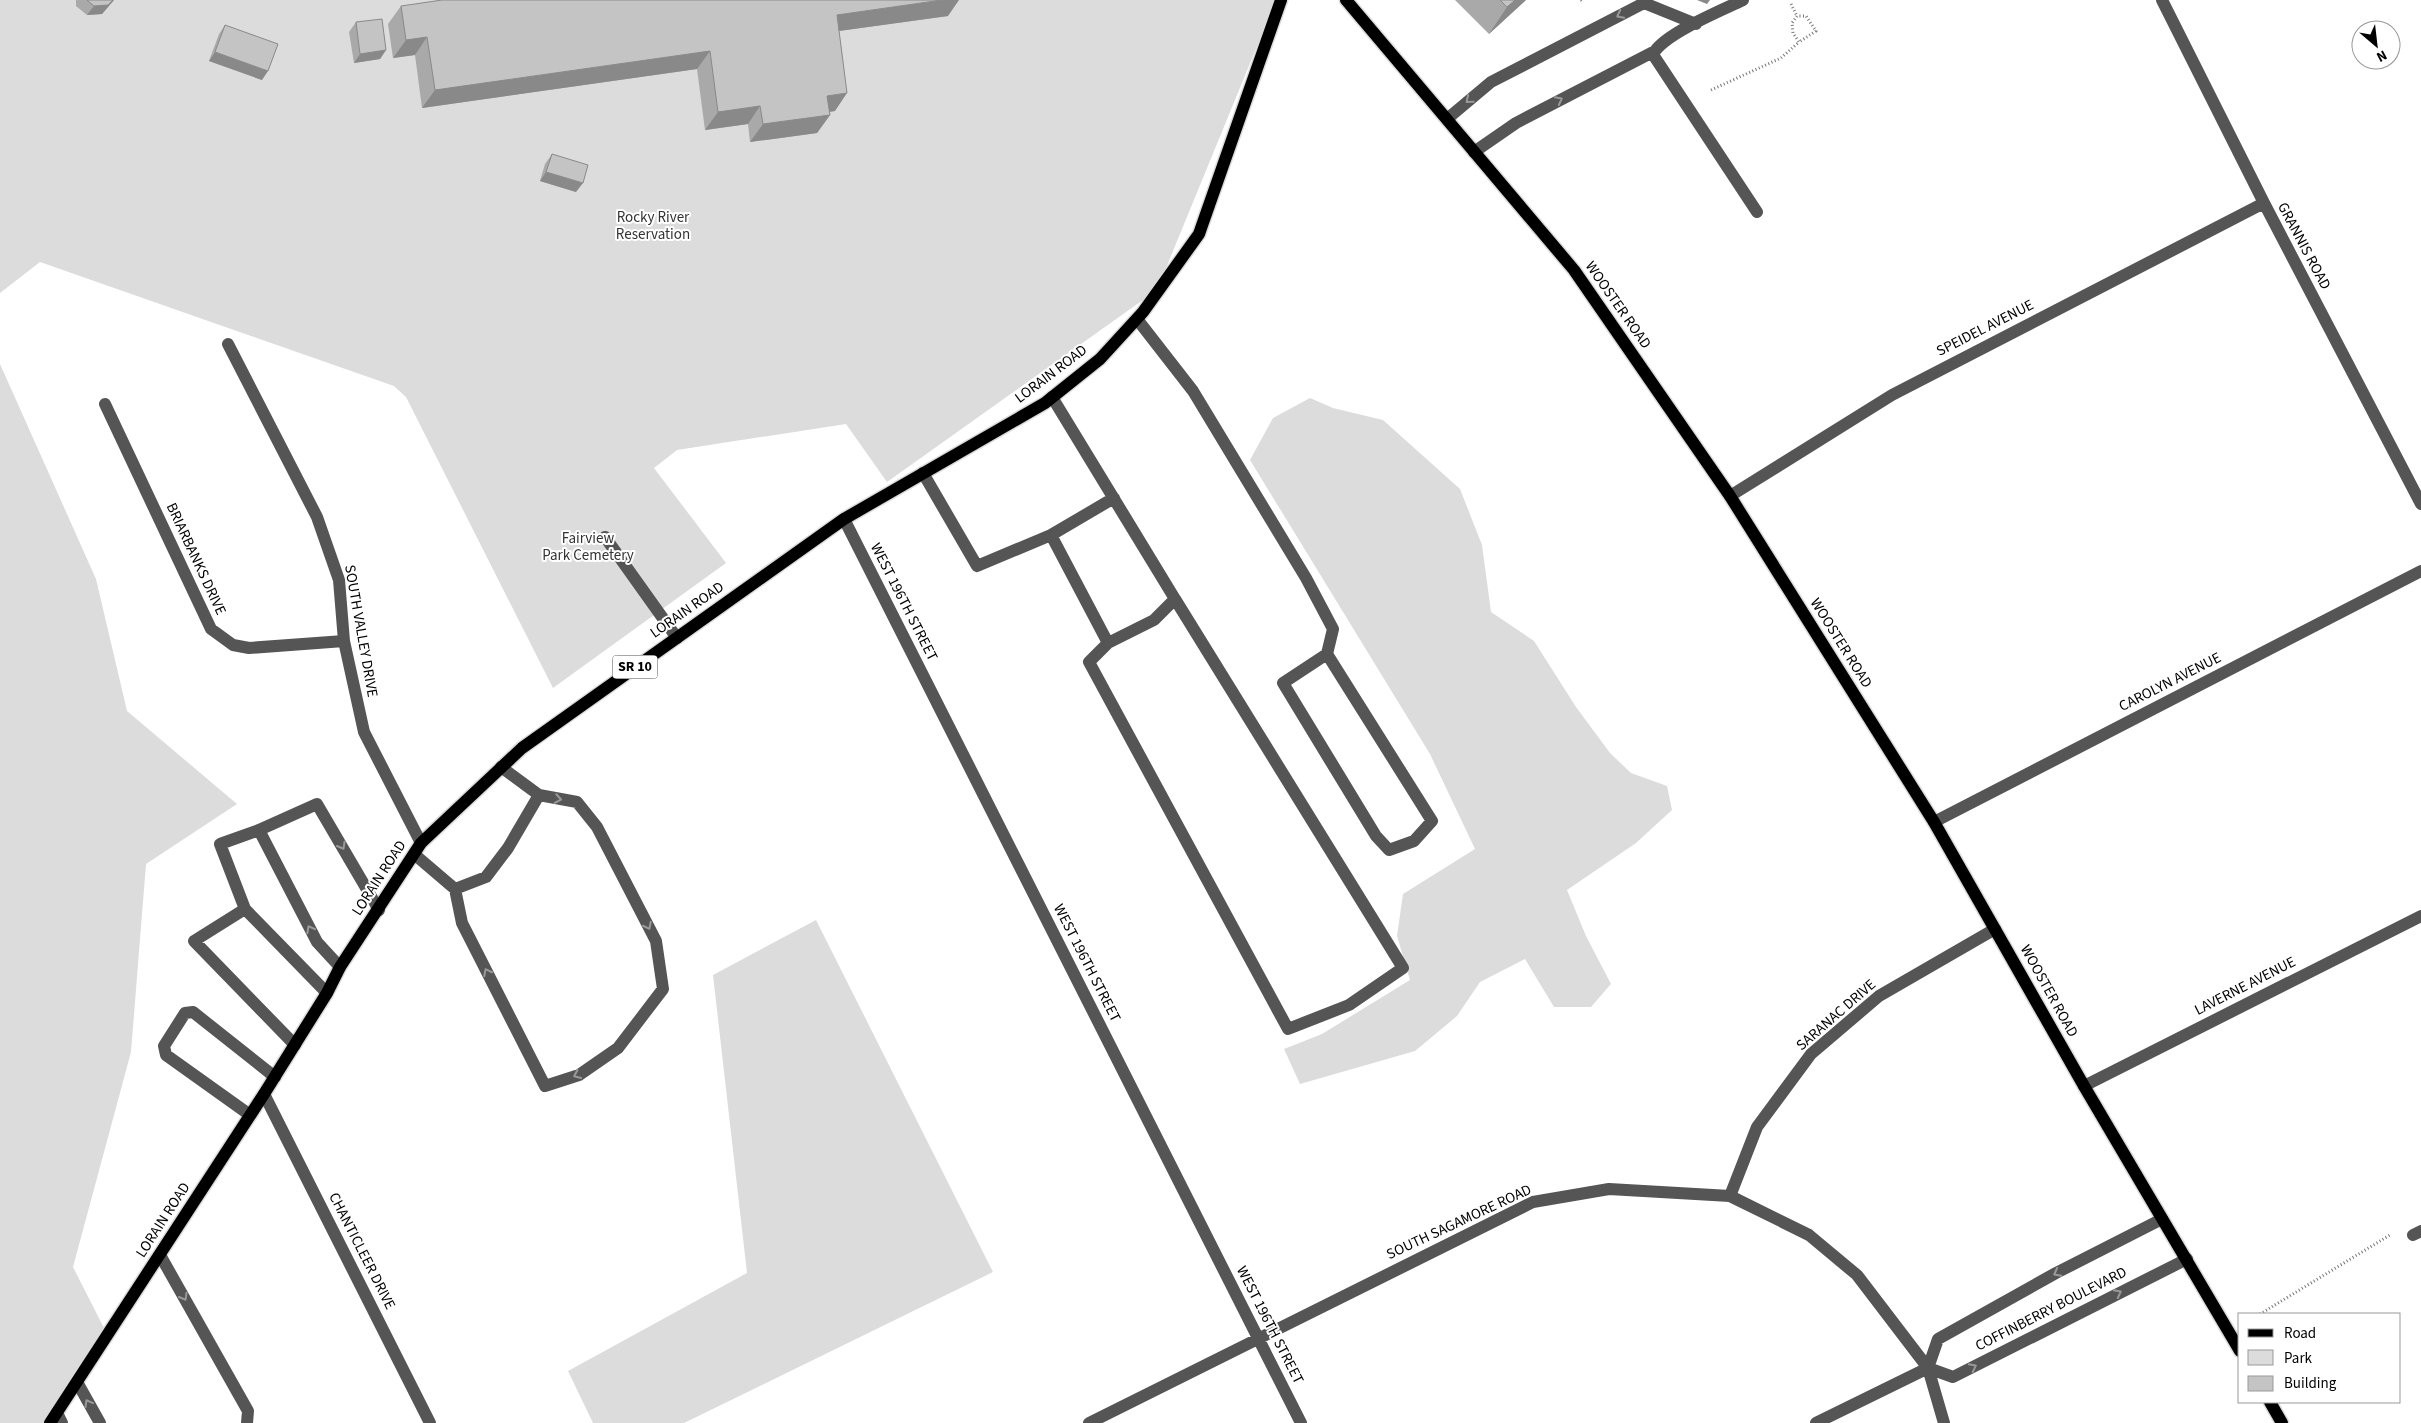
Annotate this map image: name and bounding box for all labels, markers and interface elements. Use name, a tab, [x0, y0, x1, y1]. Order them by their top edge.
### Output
one-way arrow	[1616, 9, 1625, 19]
north arrow	[2351, 20, 2401, 70]
text: N	[2373, 45, 2390, 67]
one-way arrow	[1466, 95, 1475, 103]
one-way arrow	[1554, 96, 1563, 106]
street label: GRANNIS ROAD	[2272, 199, 2336, 293]
park label: Rocky River Reservation	[616, 207, 690, 245]
street label: WOOSTER ROAD	[1580, 257, 1656, 353]
street label: SPEIDEL AVENUE	[1933, 294, 2037, 362]
street label: LORAIN ROAD	[1010, 340, 1092, 408]
street label: BRIARBANKS DRIVE	[161, 499, 231, 619]
park label: Fairview Park Cemetery	[542, 528, 634, 566]
street label: WEST 196TH STREET	[865, 539, 943, 665]
street label: SOUTH VALLEY DRIVE	[339, 563, 383, 699]
street label: LORAIN ROAD	[646, 577, 728, 643]
street label: WOOSTER ROAD	[1805, 594, 1877, 692]
street label: CAROLYN AVENUE	[2115, 647, 2225, 717]
road number: SR 10	[612, 656, 658, 679]
one-way arrow	[554, 793, 562, 803]
street label: LORAIN ROAD	[347, 836, 411, 920]
one-way arrow	[335, 841, 345, 850]
street label: WEST 196TH STREET	[1048, 900, 1126, 1026]
one-way arrow	[642, 921, 652, 930]
one-way arrow	[306, 925, 316, 934]
street label: WOOSTER ROAD	[2015, 941, 2083, 1041]
street label: LAVERNE AVENUE	[2191, 951, 2299, 1021]
one-way arrow	[483, 968, 493, 977]
street label: SARANAC DRIVE	[1792, 974, 1880, 1056]
one-way arrow	[573, 1068, 582, 1079]
street label: LORAIN ROAD	[131, 1178, 195, 1262]
street label: SOUTH SAGAMORE ROAD	[1383, 1179, 1535, 1265]
street label: CHANTICLEER DRIVE	[323, 1189, 401, 1313]
street label: WEST 196TH STREET	[1231, 1262, 1309, 1388]
street label: COFFINBERRY BOULEVARD	[1972, 1262, 2130, 1356]
one-way arrow	[2053, 1267, 2062, 1277]
one-way arrow	[2113, 1289, 2122, 1299]
one-way arrow	[178, 1292, 188, 1301]
legend	[2238, 1313, 2401, 1403]
text: Road	[2284, 1323, 2316, 1344]
text: Park	[2284, 1348, 2313, 1369]
one-way arrow	[1968, 1363, 1977, 1373]
text: Building	[2284, 1373, 2337, 1394]
one-way arrow	[85, 1399, 95, 1408]

